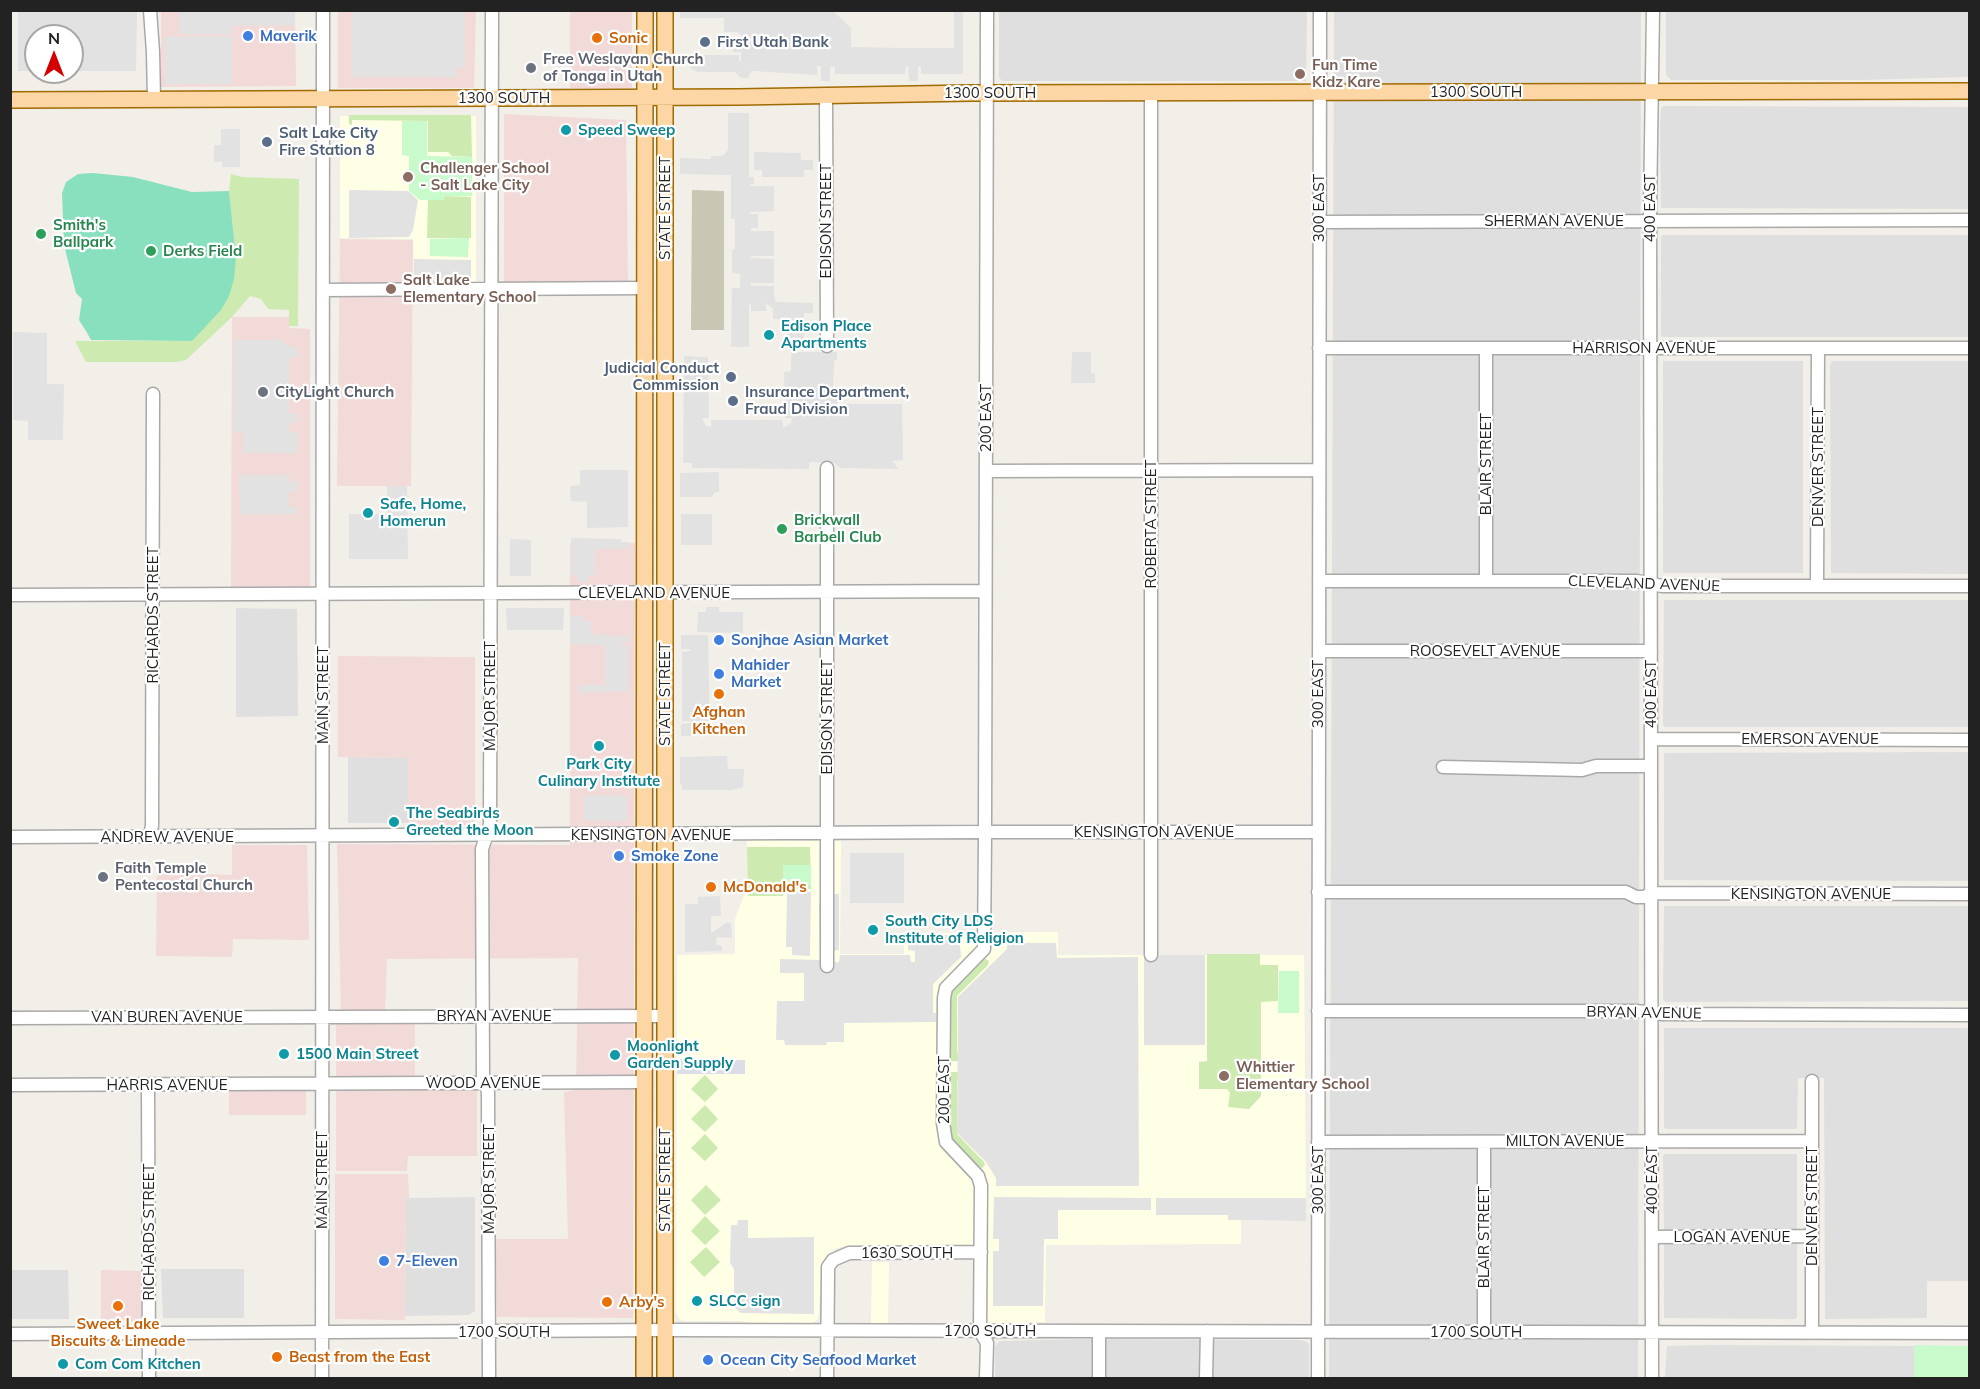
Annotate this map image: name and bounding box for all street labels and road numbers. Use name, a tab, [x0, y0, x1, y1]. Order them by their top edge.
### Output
street label: 1300 SOUTH	[1430, 83, 1522, 101]
street label: 1300 SOUTH	[944, 84, 1036, 102]
street label: 1300 SOUTH	[458, 89, 550, 107]
street label: STATE STREET	[656, 156, 674, 260]
street label: EDISON STREET	[817, 163, 835, 279]
street label: 300 EAST	[1310, 174, 1328, 242]
street label: 400 EAST	[1641, 174, 1659, 242]
street label: SHERMAN AVENUE	[1484, 212, 1624, 230]
street label: HARRISON AVENUE	[1572, 339, 1716, 357]
street label: 200 EAST	[977, 384, 995, 452]
street label: DENVER STREET	[1809, 407, 1827, 527]
street label: BLAIR STREET	[1477, 413, 1495, 515]
street label: ROBERTA STREET	[1142, 460, 1160, 588]
street label: RICHARDS STREET	[144, 547, 162, 683]
street label: CLEVELAND AVENUE	[1568, 572, 1720, 596]
street label: CLEVELAND AVENUE	[578, 584, 730, 602]
street label: MAJOR STREET	[481, 641, 499, 751]
street label: STATE STREET	[656, 642, 674, 746]
street label: ROOSEVELT AVENUE	[1410, 642, 1560, 660]
street label: MAIN STREET	[314, 646, 332, 744]
street label: EDISON STREET	[818, 659, 836, 775]
street label: 300 EAST	[1309, 660, 1327, 728]
street label: 400 EAST	[1642, 660, 1660, 728]
street label: EMERSON AVENUE	[1741, 730, 1879, 748]
street label: KENSINGTON AVENUE	[1074, 823, 1234, 841]
street label: KENSINGTON AVENUE	[571, 826, 731, 844]
street label: ANDREW AVENUE	[100, 828, 234, 846]
street label: KENSINGTON AVENUE	[1731, 885, 1891, 903]
street label: BRYAN AVENUE	[1586, 1003, 1702, 1023]
street label: BRYAN AVENUE	[436, 1007, 552, 1025]
street label: VAN BUREN AVENUE	[91, 1008, 243, 1026]
street label: 200 EAST	[935, 1056, 953, 1124]
street label: WOOD AVENUE	[425, 1074, 541, 1092]
street label: HARRIS AVENUE	[107, 1076, 227, 1094]
street label: MAJOR STREET	[480, 1124, 498, 1234]
street label: STATE STREET	[656, 1128, 674, 1232]
street label: MAIN STREET	[313, 1131, 331, 1229]
street label: MILTON AVENUE	[1506, 1132, 1624, 1150]
street label: 300 EAST	[1309, 1146, 1327, 1214]
street label: 400 EAST	[1643, 1146, 1661, 1214]
street label: DENVER STREET	[1803, 1146, 1821, 1266]
street label: RICHARDS STREET	[140, 1164, 158, 1300]
street label: BLAIR STREET	[1475, 1186, 1493, 1288]
street label: LOGAN AVENUE	[1674, 1228, 1790, 1246]
street label: 1630 SOUTH	[861, 1244, 953, 1262]
street label: 1700 SOUTH	[944, 1322, 1036, 1340]
street label: 1700 SOUTH	[458, 1323, 550, 1341]
street label: 1700 SOUTH	[1430, 1323, 1522, 1341]

